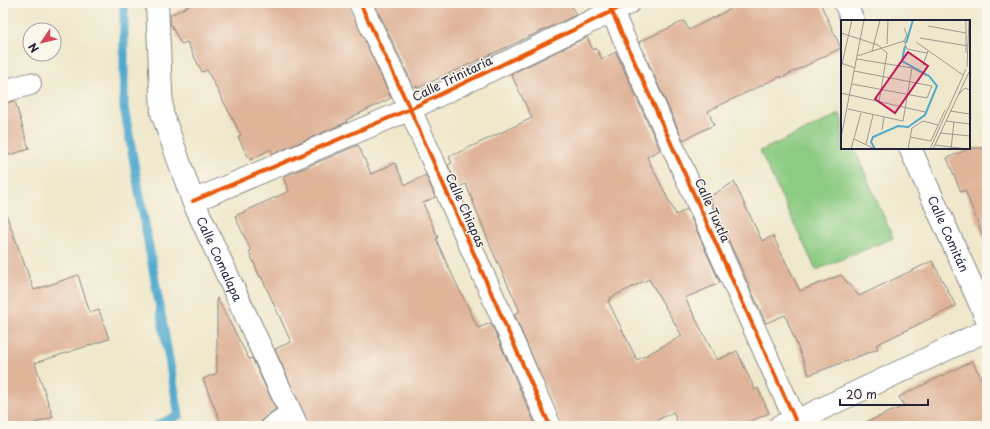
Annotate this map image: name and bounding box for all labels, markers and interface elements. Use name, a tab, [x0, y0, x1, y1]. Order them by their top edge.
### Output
inset map	[841, 20, 970, 149]
north arrow	[22, 22, 62, 62]
text: N	[24, 39, 43, 56]
street label: Calle Trinitaria	[409, 51, 496, 105]
street label: Calle Chiapas	[442, 170, 491, 250]
street label: Calle Tuxtla	[691, 175, 735, 246]
street label: Calle Comitán	[924, 193, 974, 275]
street label: Calle Comalapa	[192, 213, 247, 305]
scale bar	[840, 381, 928, 407]
text: 20 m	[846, 385, 877, 403]

